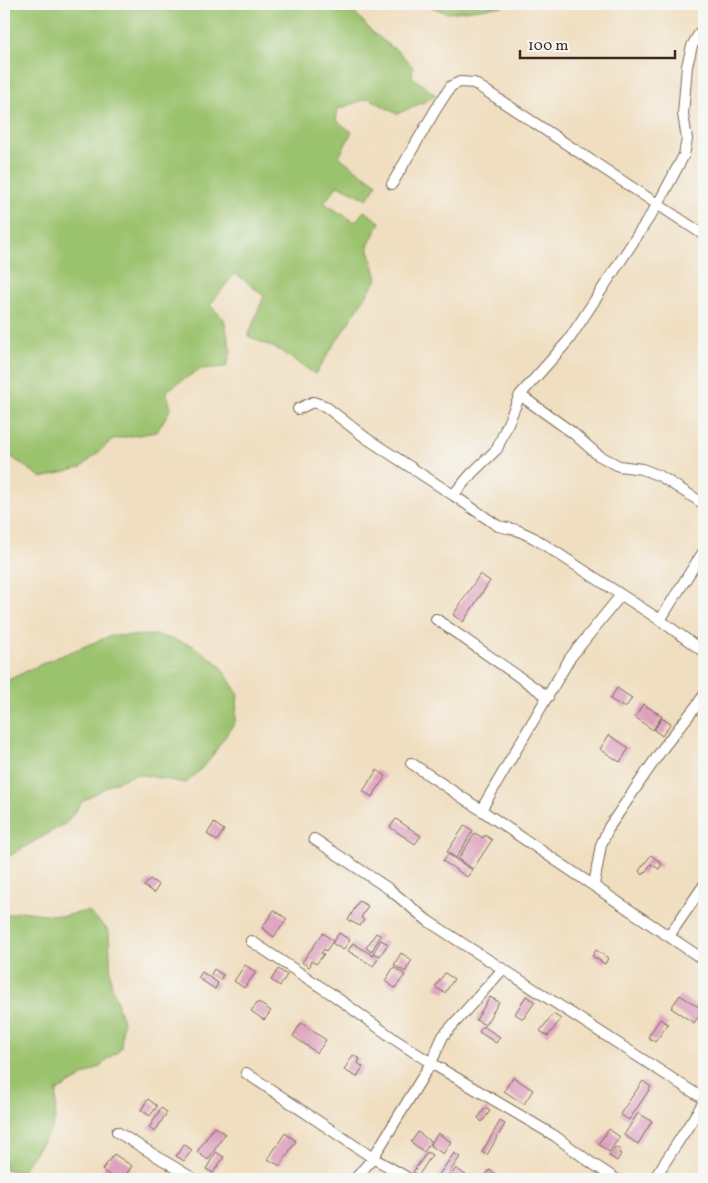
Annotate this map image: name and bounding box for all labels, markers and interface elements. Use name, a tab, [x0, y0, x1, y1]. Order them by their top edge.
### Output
scale bar	[520, 28, 676, 60]
text: 100 m	[528, 36, 568, 57]

